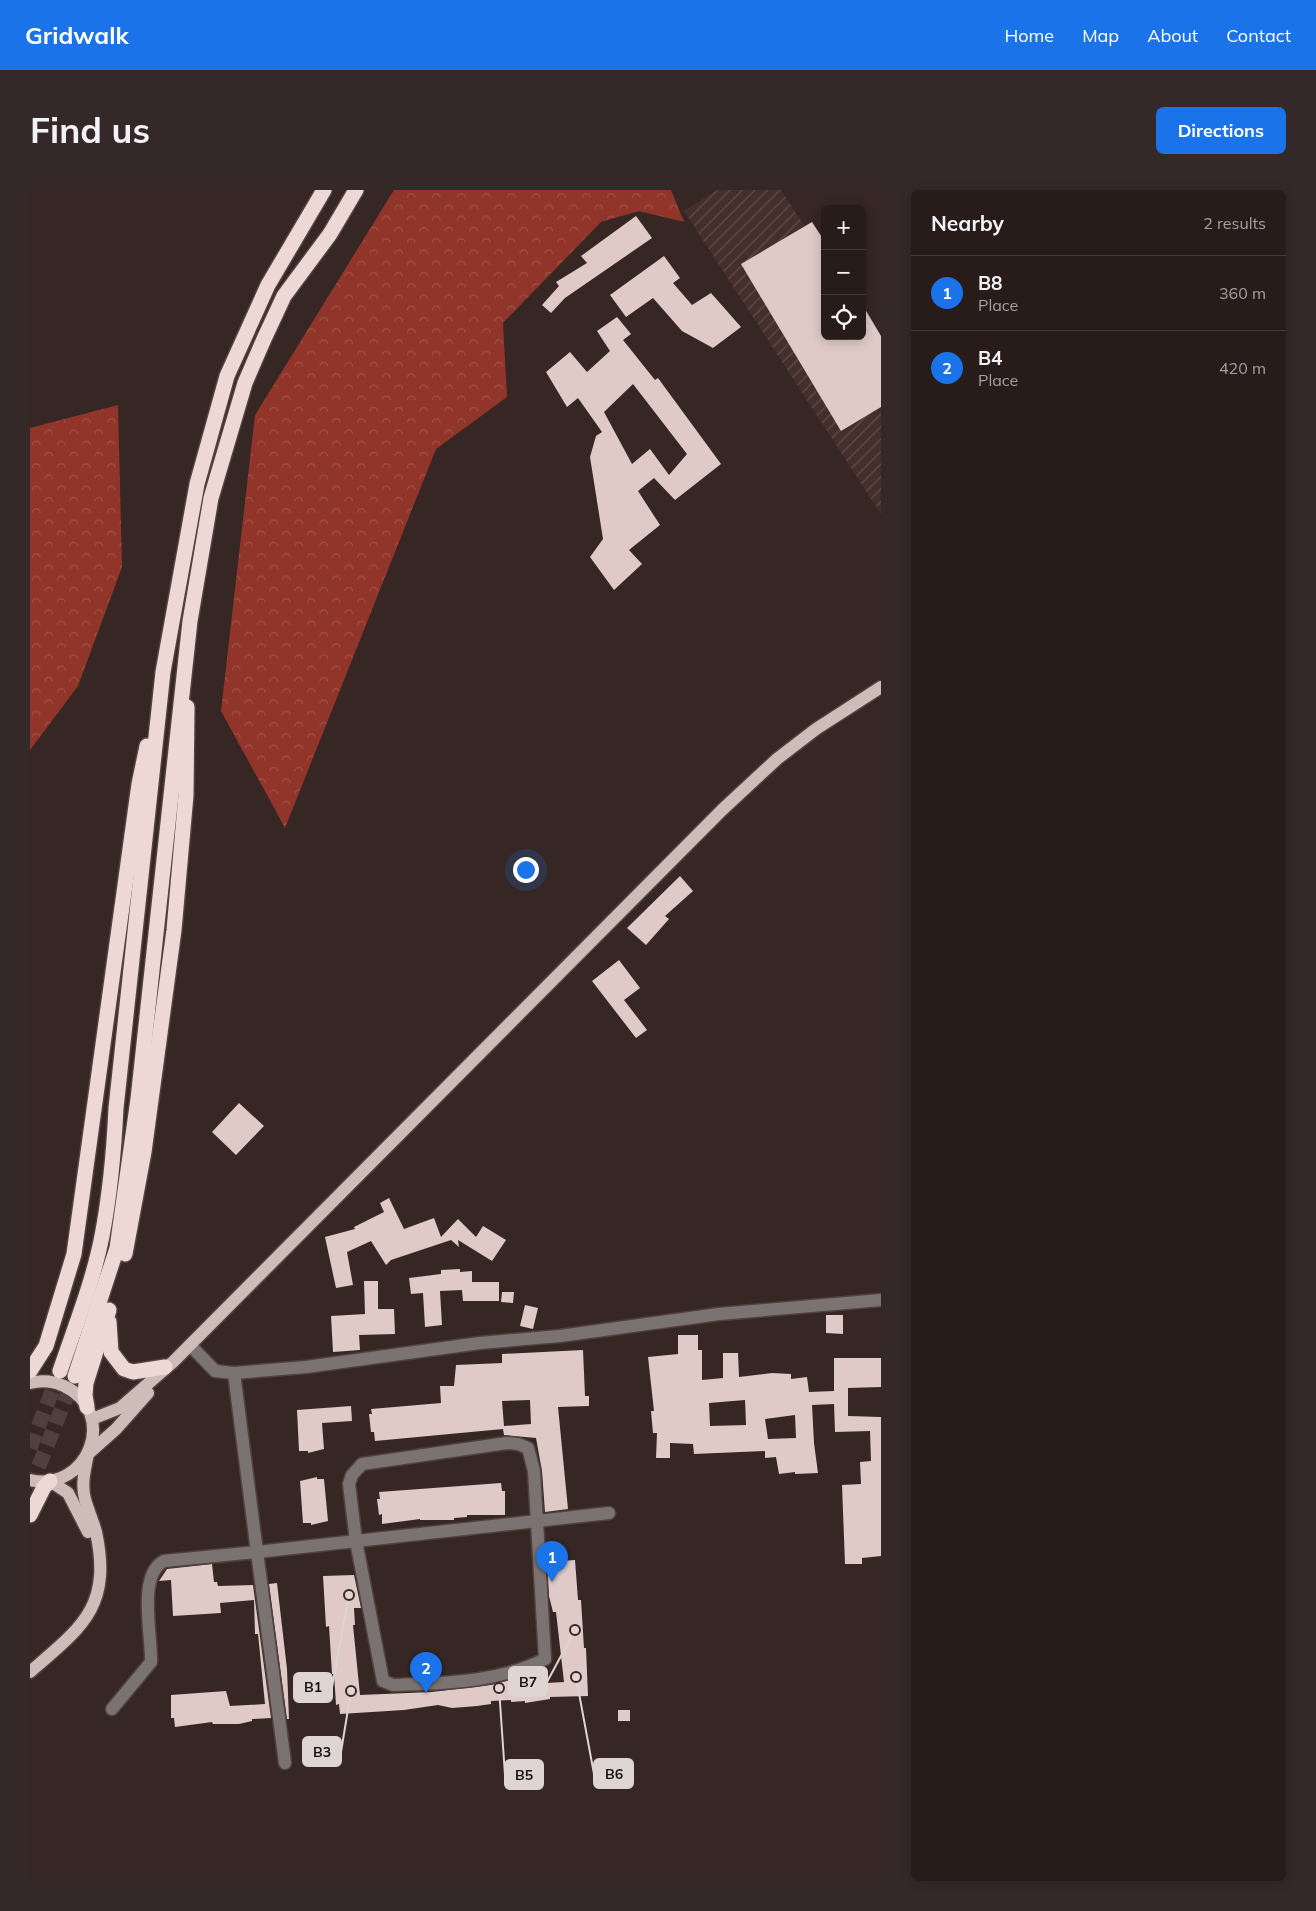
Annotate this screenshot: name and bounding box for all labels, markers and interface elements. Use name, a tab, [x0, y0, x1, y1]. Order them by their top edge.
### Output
text: Gridwalk	[25, 20, 129, 50]
text: Home	[1004, 24, 1054, 47]
text: Map	[1082, 24, 1119, 47]
text: About	[1147, 24, 1198, 47]
text: Contact	[1226, 24, 1291, 47]
button: Directions	[1156, 107, 1286, 154]
text: Find us	[30, 108, 150, 152]
map controls	[821, 205, 866, 340]
button: +	[821, 205, 866, 250]
text: Nearby	[931, 210, 1004, 236]
text: 2 results	[1203, 213, 1266, 233]
button: −	[821, 250, 866, 295]
text: B8	[978, 271, 1003, 295]
text: 1	[942, 283, 952, 303]
text: 360 m	[1219, 283, 1266, 303]
button: locate	[821, 295, 866, 340]
text: Place	[978, 295, 1018, 315]
text: B4	[978, 346, 1003, 370]
text: 2	[942, 358, 952, 378]
text: 420 m	[1219, 358, 1266, 378]
text: Place	[978, 370, 1018, 390]
your location	[513, 857, 539, 883]
pin: 1	[536, 1541, 568, 1582]
pin: 2	[410, 1652, 442, 1693]
callout: B7	[509, 1667, 547, 1696]
callout: B1	[294, 1673, 332, 1702]
text: B7	[519, 1673, 537, 1691]
text: B1	[304, 1678, 322, 1696]
callout: B3	[303, 1737, 341, 1766]
text: B3	[313, 1743, 331, 1761]
callout: B6	[594, 1759, 633, 1788]
callout: B5	[505, 1760, 543, 1789]
text: B6	[605, 1765, 623, 1783]
text: B5	[515, 1766, 533, 1784]

